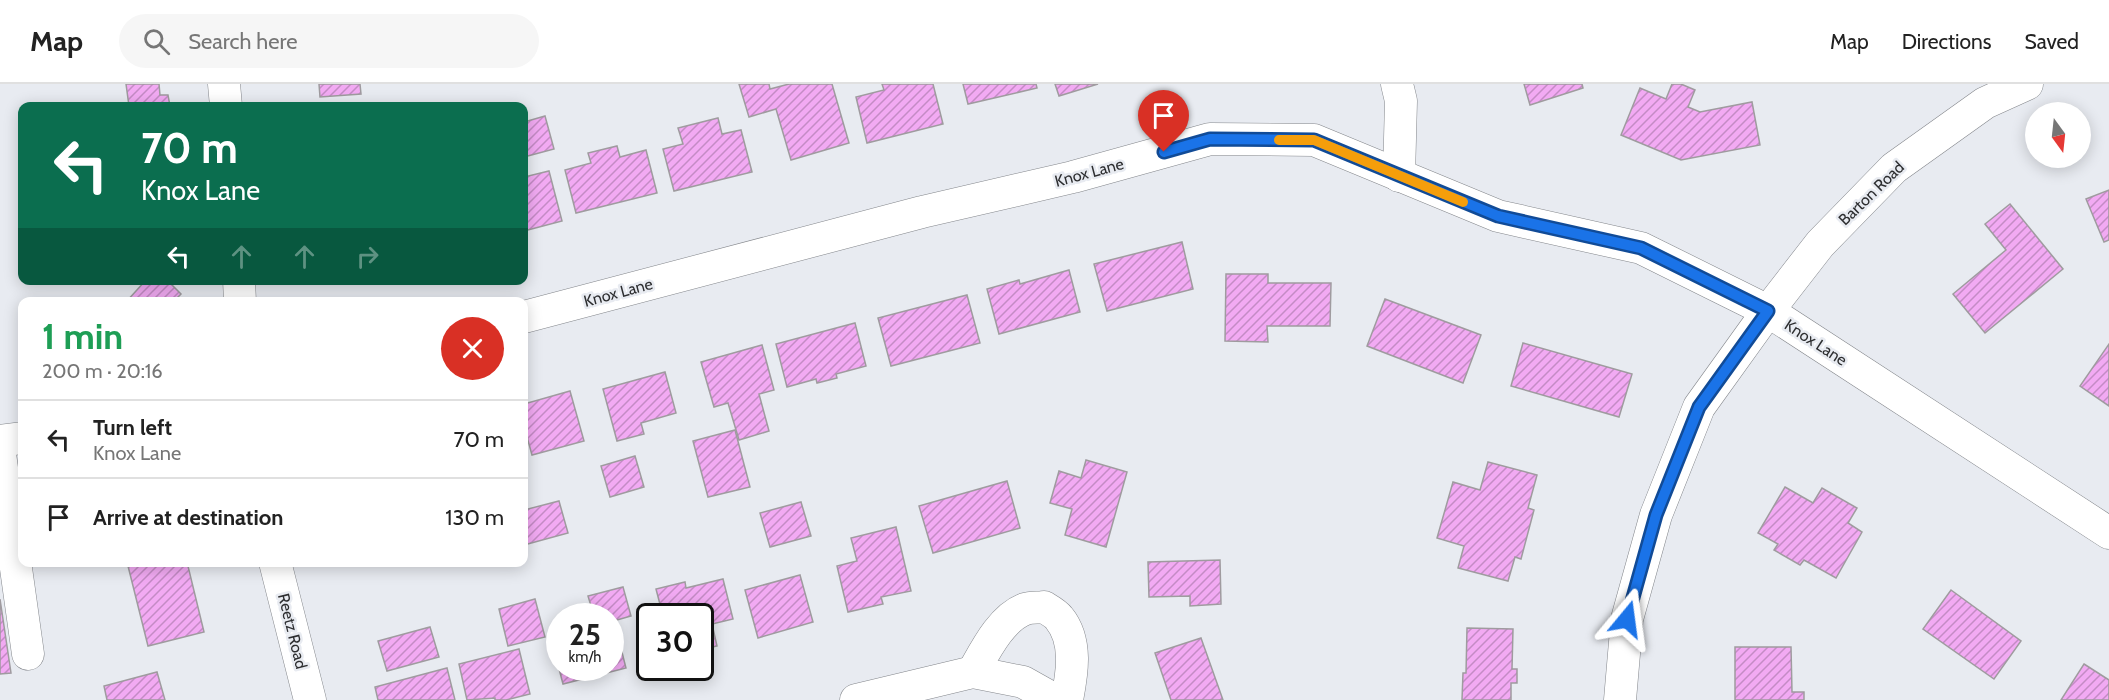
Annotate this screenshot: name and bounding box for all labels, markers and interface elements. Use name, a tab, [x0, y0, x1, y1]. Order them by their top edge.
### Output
search box	[119, 14, 539, 68]
text: Map	[30, 24, 83, 58]
icon: search	[140, 25, 173, 58]
text: Search here	[188, 28, 297, 55]
text: Map	[1830, 29, 1869, 54]
text: Directions	[1902, 29, 1991, 54]
text: Saved	[2024, 29, 2079, 54]
pin	[1138, 90, 1189, 152]
icon: arrive	[1147, 99, 1180, 132]
north arrow	[2025, 102, 2091, 168]
map controls	[2025, 102, 2091, 168]
text: 70 m	[141, 122, 238, 174]
icon: left	[42, 126, 120, 204]
street label: Knox Lane	[1053, 154, 1126, 191]
street label: Barton Road	[1835, 157, 1908, 229]
text: Knox Lane	[141, 174, 260, 207]
icon: left	[162, 240, 195, 273]
icon: ahead	[225, 240, 258, 273]
icon: ahead	[288, 240, 321, 273]
icon: right	[351, 240, 384, 273]
street label: Knox Lane	[582, 274, 655, 311]
text: 1 min	[42, 314, 123, 358]
street label: Knox Lane	[1781, 315, 1850, 370]
button: close	[441, 317, 504, 380]
text: 200 m · 20:16	[42, 359, 163, 383]
text: Turn left	[93, 414, 172, 441]
icon: left	[42, 423, 75, 456]
text: 70 m	[454, 426, 504, 453]
text: Knox Lane	[93, 441, 181, 465]
icon: arrive	[42, 501, 75, 534]
text: Arrive at destination	[93, 504, 283, 531]
text: 130 m	[445, 504, 504, 531]
position arrow	[1595, 587, 1659, 651]
street label: Reetz Road	[274, 591, 311, 671]
speed limit sign: 30	[636, 603, 714, 681]
text: 25	[569, 616, 601, 653]
text: km/h	[569, 648, 601, 666]

